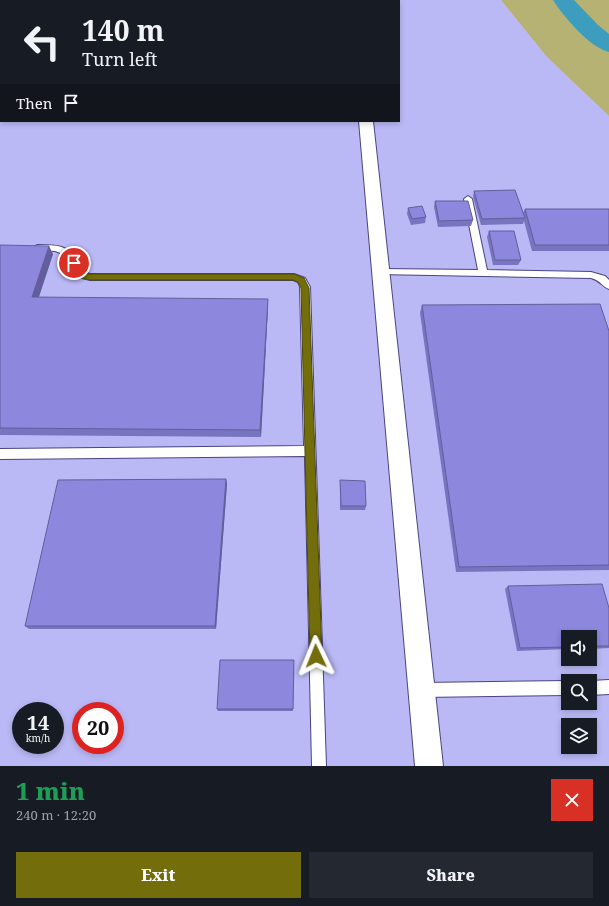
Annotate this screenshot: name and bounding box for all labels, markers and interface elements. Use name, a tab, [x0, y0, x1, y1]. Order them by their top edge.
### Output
text: 140 m	[82, 11, 164, 49]
icon: left	[16, 16, 68, 68]
text: Turn left	[82, 47, 157, 71]
icon: arrive	[60, 92, 82, 114]
text: Then	[16, 93, 52, 113]
pin	[57, 246, 91, 280]
icon: arrive	[63, 252, 85, 274]
map controls	[561, 630, 597, 754]
button: sound	[561, 630, 597, 666]
position arrow	[295, 635, 337, 677]
button: search	[561, 674, 597, 710]
speed limit sign: 20	[72, 702, 124, 754]
text: 14	[27, 709, 49, 736]
button: layers	[561, 718, 597, 754]
text: km/h	[26, 731, 50, 745]
text: 1 min	[16, 774, 85, 807]
button: close	[551, 779, 593, 821]
text: 240 m · 12:20	[16, 806, 96, 824]
button: Exit	[16, 852, 301, 898]
button: Share	[309, 852, 593, 898]

